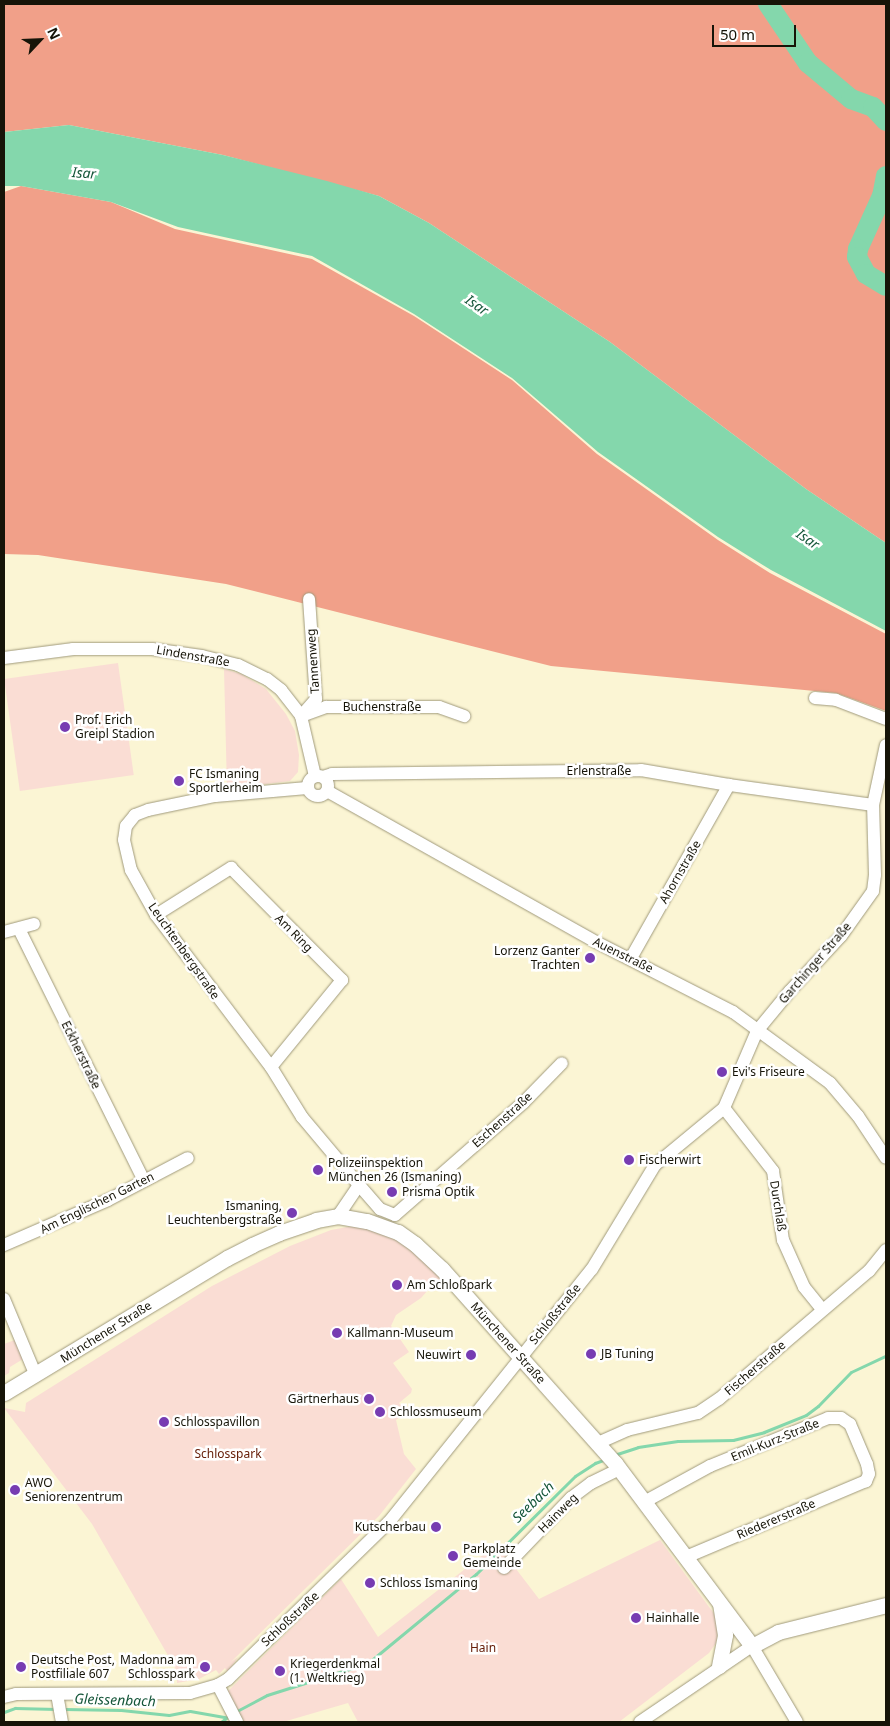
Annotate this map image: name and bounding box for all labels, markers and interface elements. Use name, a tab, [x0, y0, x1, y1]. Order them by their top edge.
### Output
north arrow	[15, 15, 65, 65]
scale bar	[715, 15, 799, 47]
text: N	[43, 24, 65, 43]
text: 50 m	[720, 24, 755, 44]
water label: Isar	[71, 164, 97, 182]
water label: Isar	[462, 291, 492, 319]
water label: Isar	[793, 525, 823, 553]
street label: Tannenweg	[304, 628, 322, 694]
street label: Lindenstraße	[155, 642, 231, 670]
street label: Buchenstraße	[343, 700, 421, 714]
place label: Prof. Erich Greipl Stadion	[75, 713, 155, 741]
marker: Prof. Erich Greipl Stadion	[59, 721, 71, 733]
street label: Erlenstraße	[567, 764, 631, 778]
place label: FC Ismaning Sportlerheim	[189, 767, 263, 795]
marker: FC Ismaning Sportlerheim	[173, 775, 185, 787]
street label: Ahornstraße	[656, 838, 704, 906]
street label: Leuchtenbergstraße	[145, 900, 223, 1002]
street label: Am Ring	[272, 911, 316, 955]
street label: Garchinger Straße	[776, 919, 854, 1007]
street label: Auenstraße	[591, 934, 655, 976]
place label: Lorzenz Ganter Trachten	[494, 944, 580, 972]
marker: Lorzenz Ganter Trachten	[584, 952, 596, 964]
street label: Eckherstraße	[58, 1019, 104, 1091]
place label: Evi's Friseure	[732, 1065, 805, 1079]
marker: Evi's Friseure	[716, 1066, 728, 1078]
street label: Eschenstraße	[469, 1089, 535, 1151]
place label: Fischerwirt	[639, 1153, 701, 1167]
marker: Fischerwirt	[623, 1154, 635, 1166]
place label: Polizeiinspektion München 26 (Ismaning)	[328, 1156, 461, 1184]
marker: Polizeiinspektion München 26 (Ismaning)	[312, 1164, 324, 1176]
street label: Am Englischen Garten	[38, 1169, 156, 1237]
street label: Durchlaß	[767, 1179, 789, 1233]
place label: Prisma Optik	[402, 1185, 475, 1199]
marker: Prisma Optik	[386, 1186, 398, 1198]
place label: Ismaning, Leuchtenbergstraße	[168, 1199, 282, 1227]
marker: Ismaning, Leuchtenbergstraße	[286, 1207, 298, 1219]
place label: Am Schloßpark	[407, 1278, 492, 1292]
marker: Am Schloßpark	[391, 1279, 403, 1291]
street label: Schloßstraße	[526, 1281, 584, 1347]
street label: Münchener Straße	[58, 1298, 154, 1366]
street label: Münchener Straße	[468, 1299, 548, 1387]
place label: Kallmann-Museum	[347, 1326, 453, 1340]
marker: Kallmann-Museum	[331, 1327, 343, 1339]
street label: Fischerstraße	[722, 1338, 788, 1398]
place label: JB Tuning	[601, 1347, 654, 1361]
place label: Neuwirt	[416, 1348, 461, 1362]
marker: JB Tuning	[585, 1348, 597, 1360]
marker: Neuwirt	[465, 1349, 477, 1361]
place label: Gärtnerhaus	[288, 1392, 359, 1406]
marker: Gärtnerhaus	[363, 1393, 375, 1405]
place label: Schlossmuseum	[390, 1405, 481, 1419]
marker: Schlossmuseum	[374, 1406, 386, 1418]
place label: Schlosspavillon	[174, 1415, 260, 1429]
marker: Schlosspavillon	[158, 1416, 170, 1428]
street label: Emil-Kurz-Straße	[729, 1416, 821, 1464]
park label: Schlosspark	[194, 1447, 262, 1461]
place label: AWO Seniorenzentrum	[25, 1476, 123, 1504]
water label: Seebach	[509, 1478, 557, 1526]
marker: AWO Seniorenzentrum	[9, 1484, 21, 1496]
street label: Hainweg	[535, 1490, 581, 1536]
street label: Riedererstraße	[735, 1496, 817, 1542]
place label: Kutscherbau	[355, 1520, 426, 1534]
marker: Kutscherbau	[430, 1521, 442, 1533]
place label: Parkplatz Gemeinde	[463, 1542, 521, 1570]
marker: Parkplatz Gemeinde	[447, 1550, 459, 1562]
place label: Schloss Ismaning	[380, 1576, 478, 1590]
marker: Schloss Ismaning	[364, 1577, 376, 1589]
street label: Schloßstraße	[258, 1589, 322, 1649]
place label: Hainhalle	[646, 1611, 699, 1625]
marker: Hainhalle	[630, 1612, 642, 1624]
park label: Hain	[470, 1641, 496, 1655]
place label: Deutsche Post, Postfiliale 607	[31, 1653, 115, 1681]
place label: Madonna am Schlosspark	[120, 1653, 195, 1681]
place label: Kriegerdenkmal (1. Weltkrieg)	[290, 1657, 380, 1685]
marker: Deutsche Post, Postfiliale 607	[15, 1661, 27, 1673]
marker: Madonna am Schlosspark	[199, 1661, 211, 1673]
marker: Kriegerdenkmal (1. Weltkrieg)	[274, 1665, 286, 1677]
water label: Gleissenbach	[74, 1690, 156, 1710]

